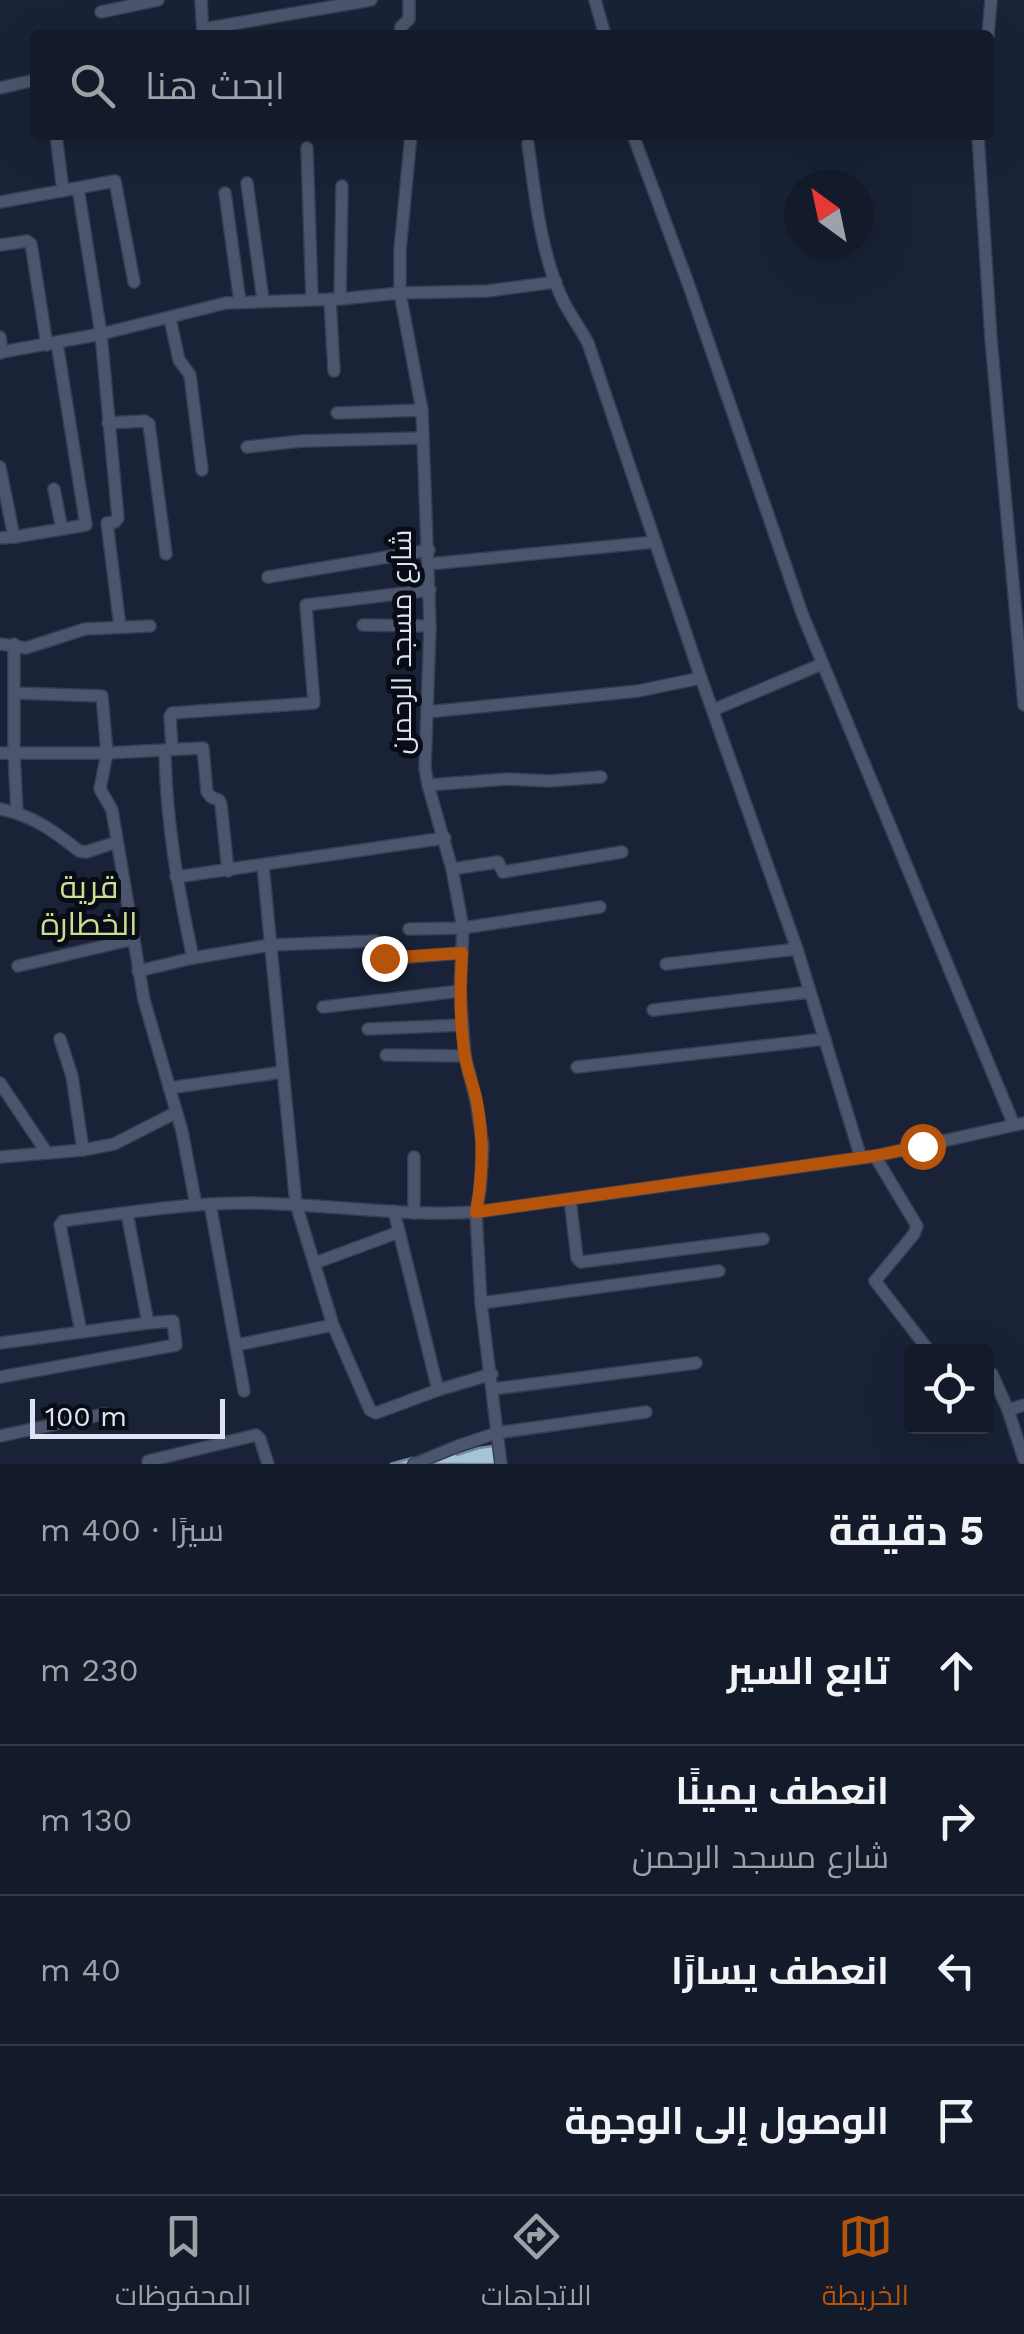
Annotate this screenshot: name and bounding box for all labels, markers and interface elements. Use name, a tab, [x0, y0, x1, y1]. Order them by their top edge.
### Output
search box	[30, 30, 994, 140]
icon: search	[65, 58, 120, 113]
text: ابحث هنا	[145, 64, 285, 108]
north arrow	[784, 170, 874, 260]
street label: شارع مسجد الرحمن	[385, 530, 420, 754]
district label: قرية الخطارة	[40, 868, 138, 943]
route end	[362, 936, 408, 982]
route start	[900, 1124, 946, 1170]
map controls	[904, 1344, 994, 1434]
button: locate	[904, 1344, 994, 1434]
scale bar	[30, 1394, 225, 1438]
text: 100 m	[45, 1400, 127, 1433]
text: 5 دقيقة	[829, 1506, 984, 1555]
text: سيرًا · 400 m	[40, 1511, 224, 1549]
icon: ahead	[929, 1643, 984, 1698]
text: تابع السير	[727, 1649, 889, 1693]
text: 230 m	[40, 1651, 139, 1689]
text: انعطف يمينًا	[676, 1769, 889, 1813]
icon: right	[929, 1793, 984, 1848]
text: 130 m	[40, 1801, 132, 1839]
text: شارع مسجد الرحمن	[632, 1838, 889, 1876]
icon: left	[929, 1943, 984, 1998]
text: انعطف يسارًا	[671, 1949, 889, 1993]
text: 40 m	[40, 1951, 121, 1989]
icon: arrive	[929, 2093, 984, 2148]
text: الوصول إلى الوجهة	[565, 2099, 889, 2143]
tab: المحفوظات	[115, 2209, 251, 2321]
tab: الاتجاهات	[481, 2209, 592, 2321]
tab: الخريطة	[822, 2209, 909, 2321]

